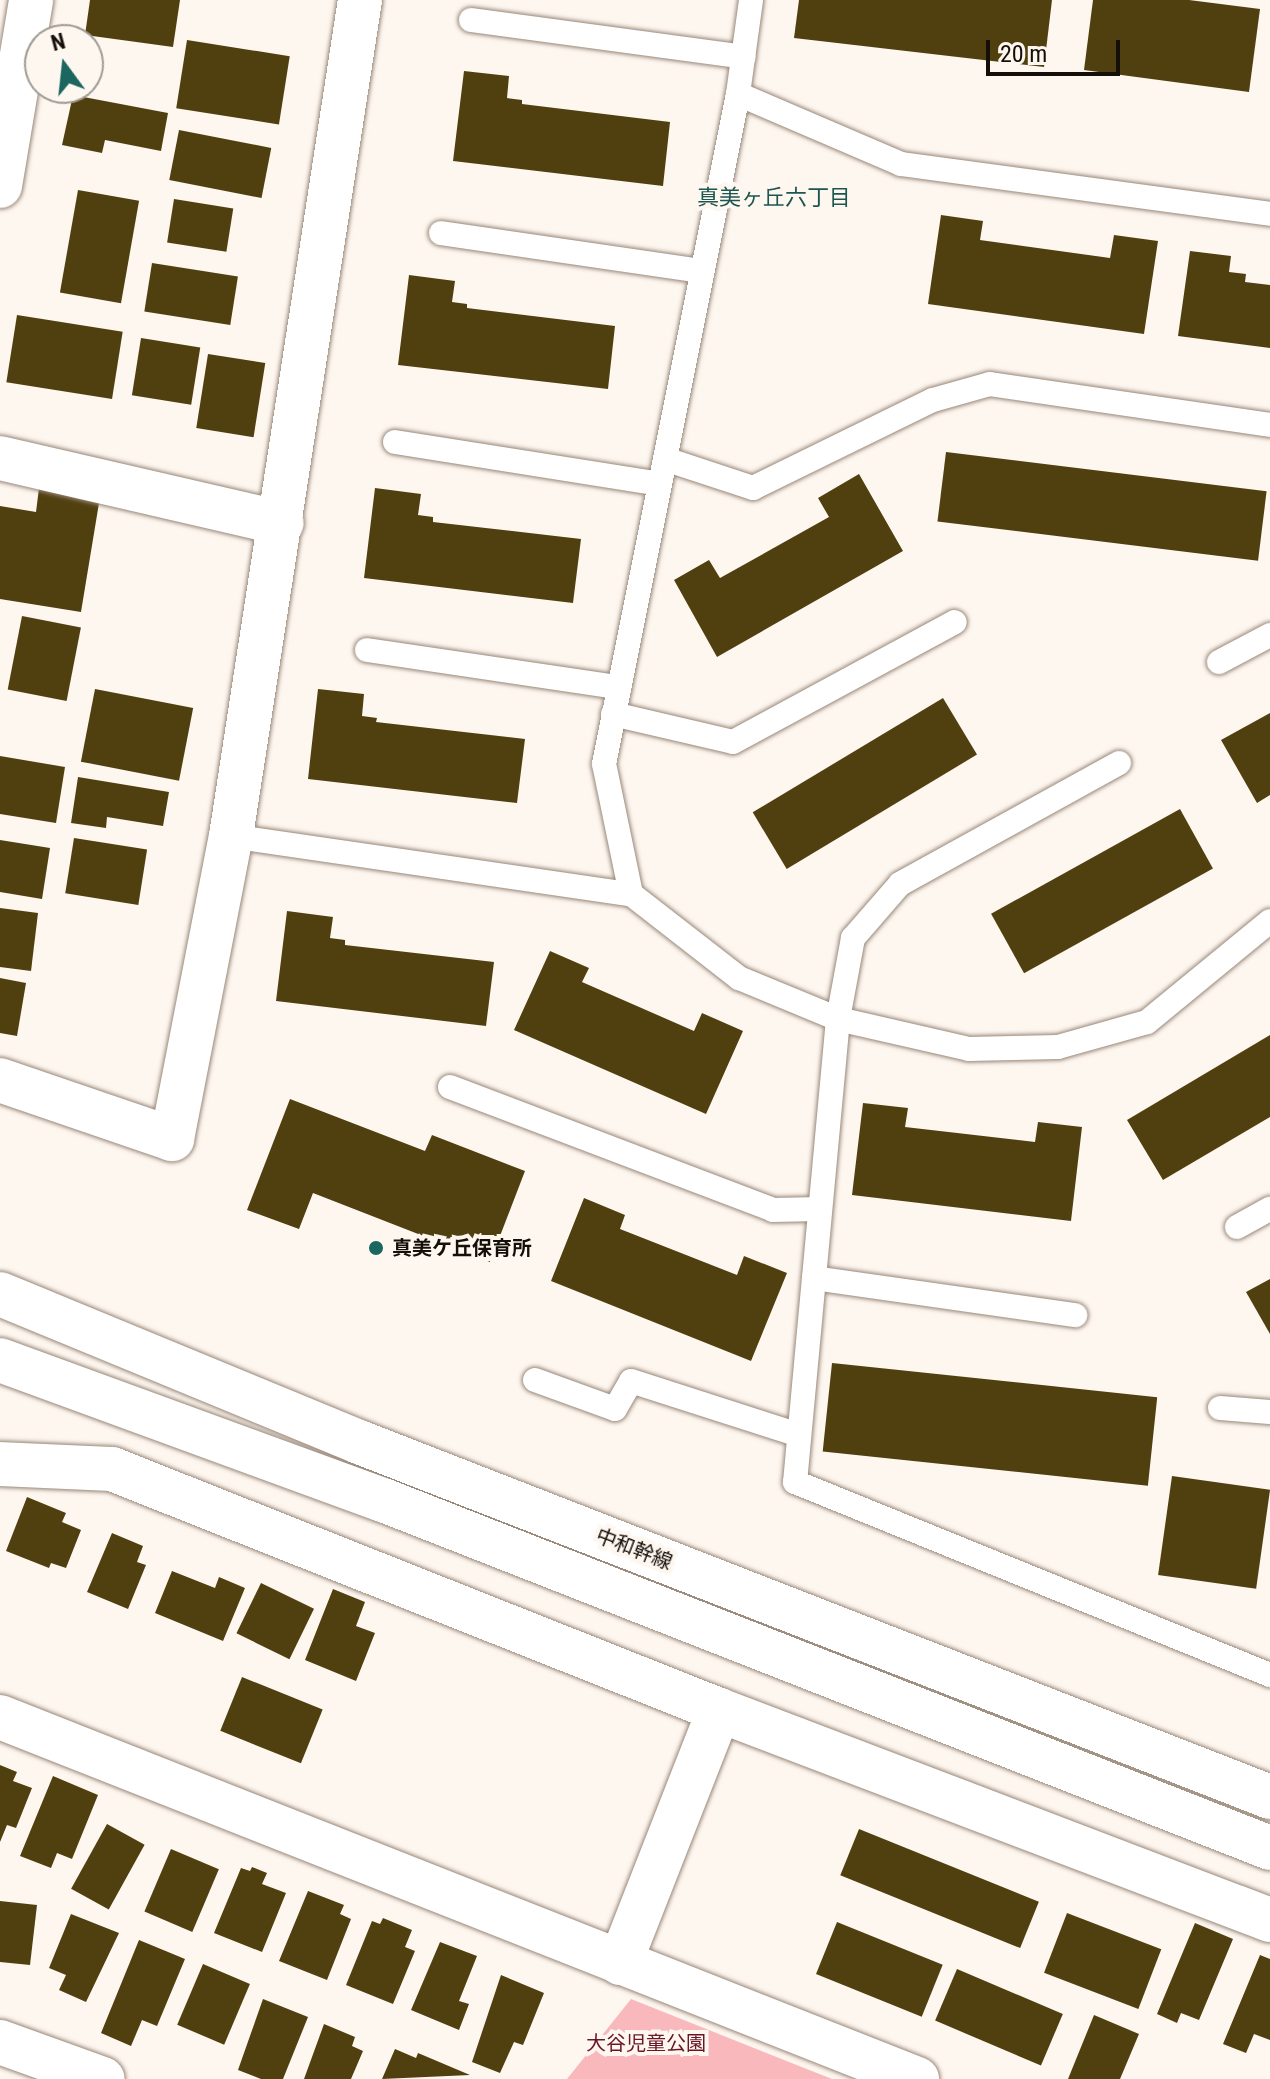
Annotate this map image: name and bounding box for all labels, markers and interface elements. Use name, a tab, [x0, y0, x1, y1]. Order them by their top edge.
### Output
north arrow	[24, 24, 104, 104]
scale bar	[990, 24, 1124, 74]
text: N	[48, 28, 68, 56]
text: 20 m	[1000, 40, 1047, 68]
district label: 真美ヶ丘六丁目	[697, 185, 851, 211]
place label: 真美ケ丘保育所	[392, 1236, 532, 1260]
marker: 真美ケ丘保育所	[367, 1239, 385, 1257]
street label: 中和幹線	[592, 1523, 676, 1575]
park label: 大谷児童公園	[586, 2031, 706, 2055]

